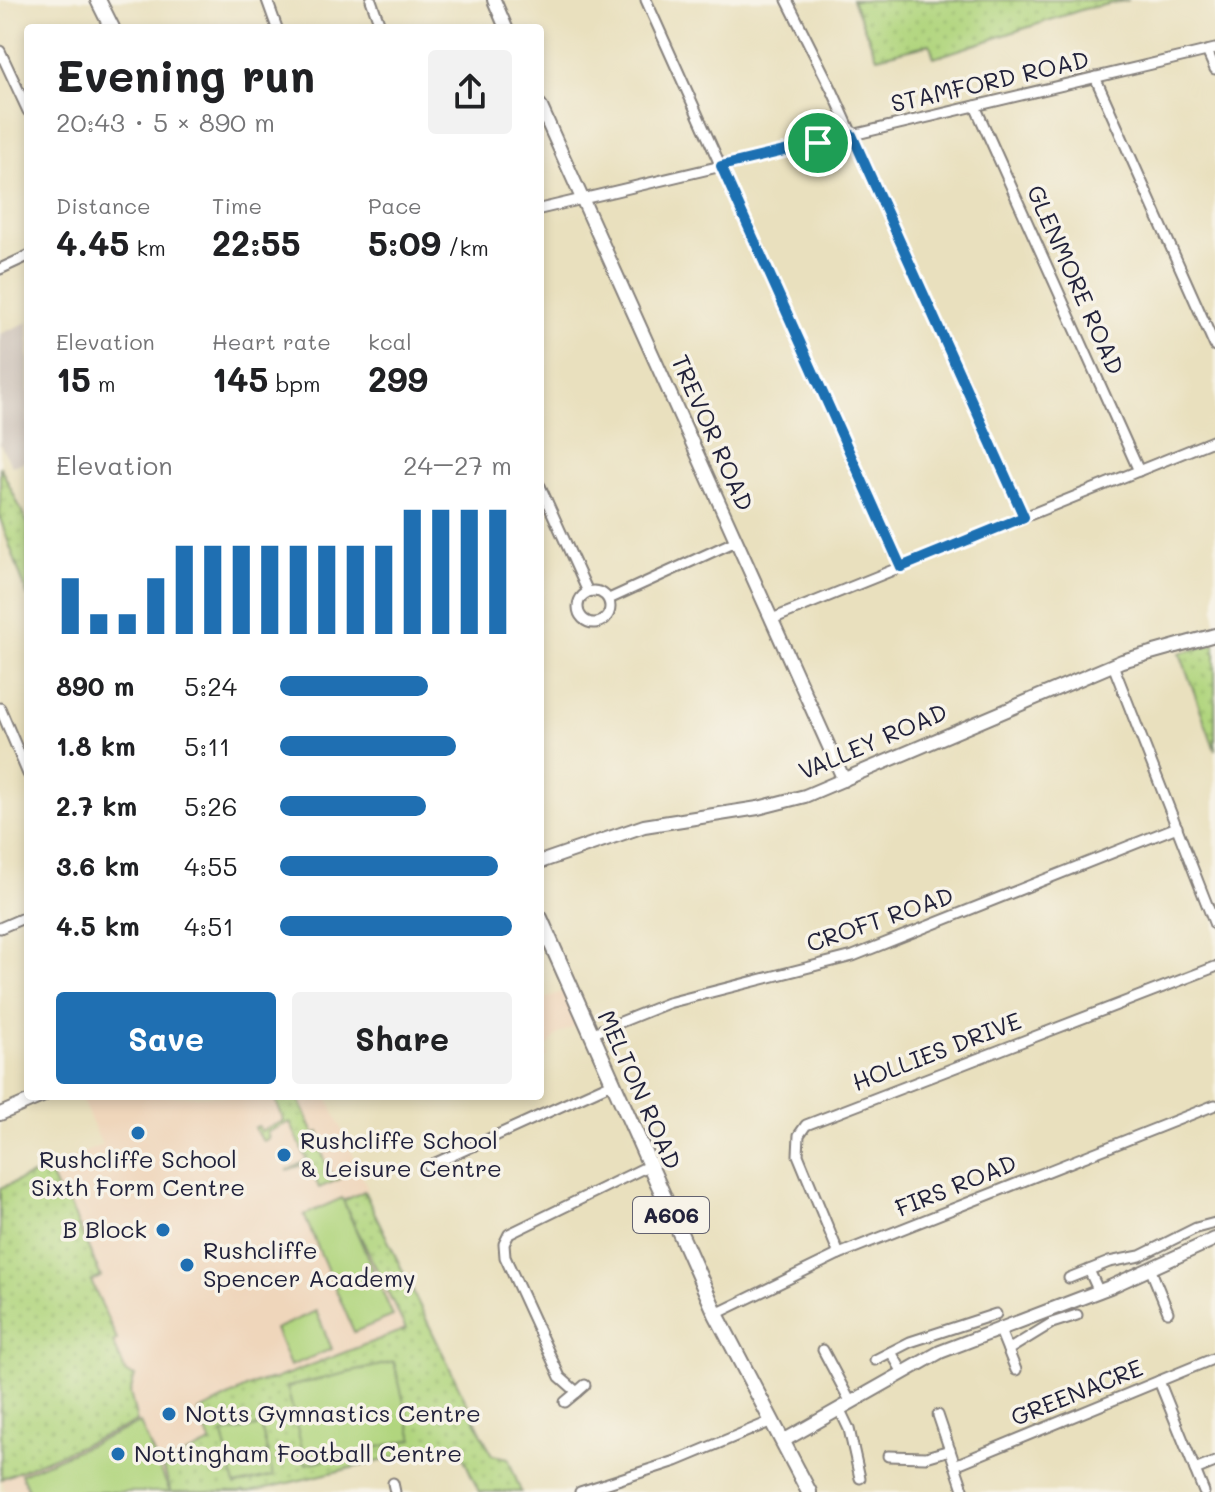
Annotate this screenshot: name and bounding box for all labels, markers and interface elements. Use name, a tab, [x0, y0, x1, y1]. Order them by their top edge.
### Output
street label: STAMFORD ROAD	[888, 43, 1092, 118]
text: Evening run	[56, 46, 315, 103]
button: share	[428, 50, 512, 134]
text: 20:43 · 5 × 890 m	[56, 105, 275, 139]
pin	[784, 109, 852, 177]
icon: arrive	[796, 121, 840, 165]
street label: GLENMORE ROAD	[1021, 180, 1132, 379]
text: Distance	[56, 191, 151, 220]
text: Time	[212, 191, 262, 220]
text: Pace	[368, 191, 422, 220]
text: 4.45	[56, 220, 129, 265]
text: 22:55	[212, 220, 301, 265]
text: 5:09	[368, 220, 441, 265]
text: km	[129, 233, 166, 262]
text: /km	[441, 233, 489, 262]
text: Elevation	[56, 327, 155, 356]
text: Heart rate	[212, 327, 331, 356]
text: kcal	[368, 327, 412, 356]
street label: TREVOR ROAD	[665, 350, 762, 515]
text: 15	[56, 356, 91, 401]
text: 145	[212, 356, 268, 401]
text: 299	[368, 356, 428, 401]
text: m	[91, 369, 116, 398]
text: bpm	[268, 369, 321, 398]
text: Elevation	[56, 448, 173, 482]
text: 24–27 m	[403, 448, 512, 482]
text: 890 m	[56, 669, 134, 703]
text: 5:24	[184, 669, 237, 703]
street label: VALLEY ROAD	[793, 695, 951, 786]
text: 1.8 km	[56, 729, 136, 763]
text: 5:11	[184, 729, 230, 763]
text: 2.7 km	[56, 789, 137, 823]
text: 5:26	[184, 789, 237, 823]
text: 3.6 km	[56, 849, 139, 883]
text: 4:55	[184, 849, 238, 883]
street label: CROFT ROAD	[802, 879, 957, 958]
text: 4.5 km	[56, 909, 140, 943]
text: 4:51	[184, 909, 234, 943]
button: Save	[56, 992, 276, 1084]
button: Share	[292, 992, 512, 1084]
street label: HOLLIES DRIVE	[848, 1004, 1025, 1097]
street label: MELTON ROAD	[591, 1005, 689, 1174]
marker: Rushcliffe School Sixth Form Centre	[129, 1124, 147, 1142]
place label: Rushcliffe School & Leisure Centre	[300, 1124, 502, 1183]
place label: Rushcliffe School Sixth Form Centre	[31, 1143, 245, 1202]
marker: Rushcliffe School & Leisure Centre	[275, 1146, 293, 1164]
street label: FIRS ROAD	[890, 1146, 1021, 1223]
road number: A606	[633, 1197, 709, 1233]
place label: B Block	[62, 1213, 147, 1244]
marker: B Block	[154, 1221, 172, 1239]
place label: Rushcliffe Spencer Academy	[203, 1234, 416, 1293]
marker: Rushcliffe Spencer Academy	[178, 1256, 196, 1274]
street label: GREENACRE	[1006, 1351, 1147, 1432]
place label: Notts Gymnastics Centre	[185, 1397, 481, 1428]
marker: Notts Gymnastics Centre	[160, 1405, 178, 1423]
place label: Nottingham Football Centre	[134, 1437, 462, 1468]
marker: Nottingham Football Centre	[109, 1445, 127, 1463]

